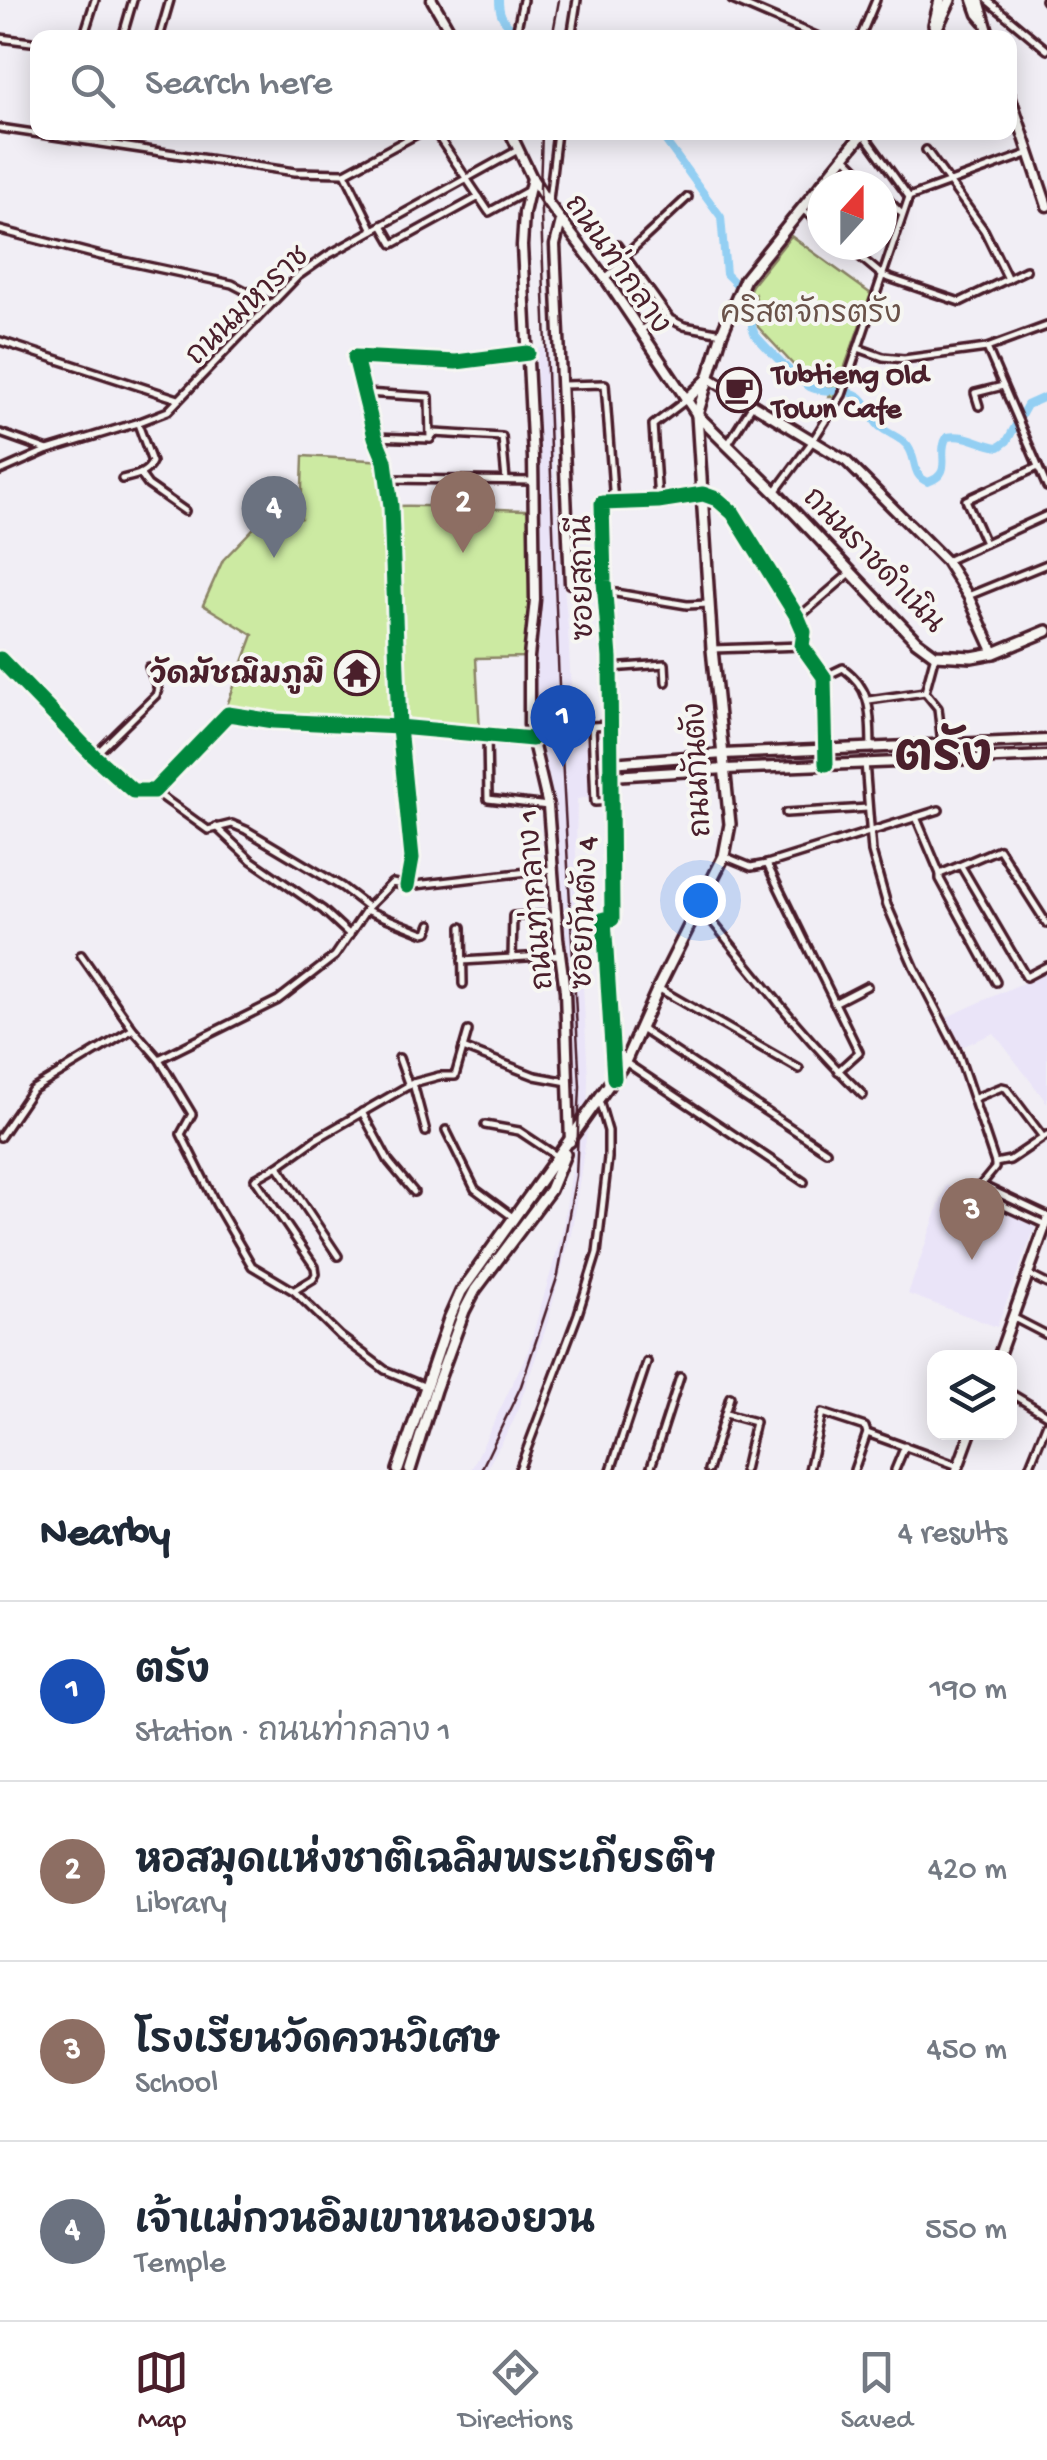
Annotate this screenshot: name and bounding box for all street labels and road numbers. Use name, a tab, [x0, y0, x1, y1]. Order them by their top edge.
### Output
street label: ถนนท่ากลาง	[555, 185, 682, 342]
street label: ถนนมหาราช	[180, 240, 318, 375]
street label: ถนนราชดำเนิน	[794, 478, 954, 642]
street label: ซอยสถานี	[561, 515, 604, 641]
street label: ถนนกันตัง	[675, 702, 721, 838]
street label: ถนนท่ากลาง 1	[506, 808, 564, 992]
street label: ซอยกันตัง 4	[563, 836, 608, 990]

